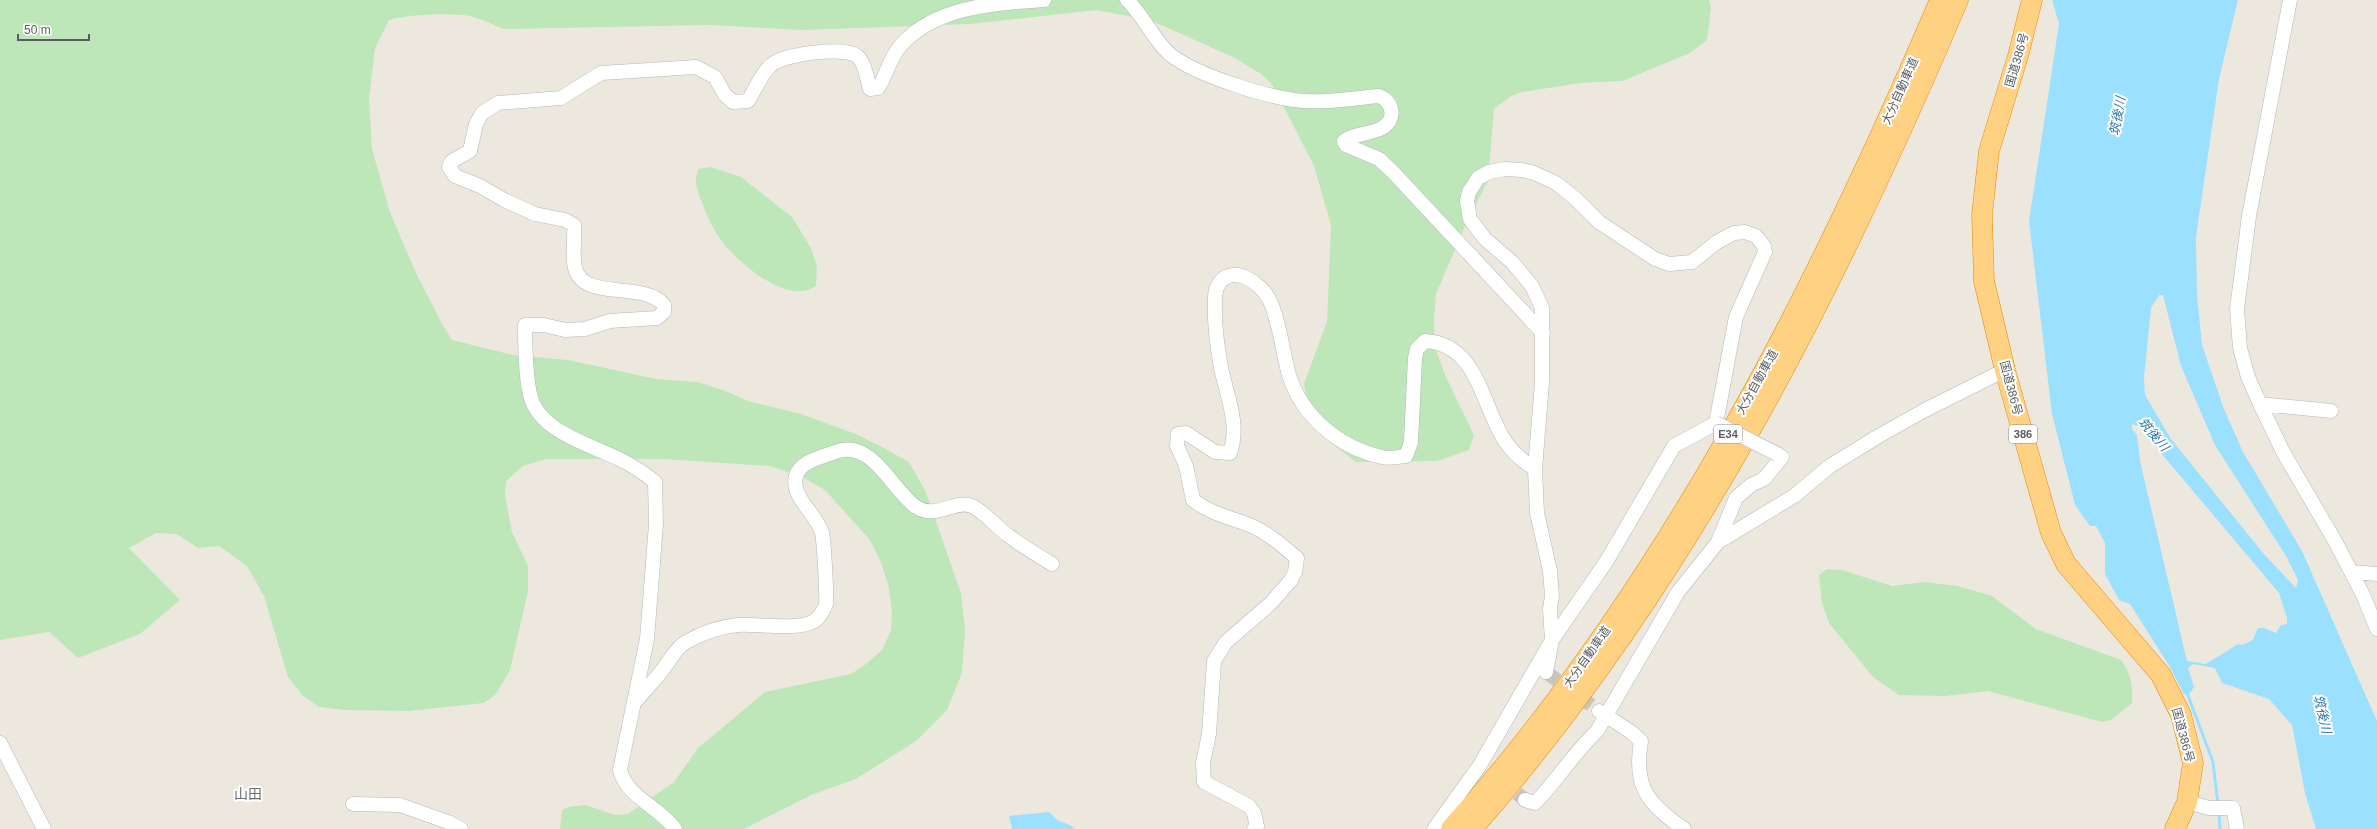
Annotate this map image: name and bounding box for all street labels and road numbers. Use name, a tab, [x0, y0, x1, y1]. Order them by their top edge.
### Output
street label: 国道386号	[2003, 31, 2031, 89]
street label: 大分自動車道	[1879, 55, 1921, 127]
street label: 大分自動車道	[1733, 347, 1781, 417]
street label: 国道386号	[1997, 359, 2025, 417]
road number: E34	[1714, 425, 1742, 443]
road number: 386	[2009, 425, 2037, 443]
street label: 大分自動車道	[1561, 623, 1613, 691]
street label: 国道386号	[2169, 706, 2197, 764]

